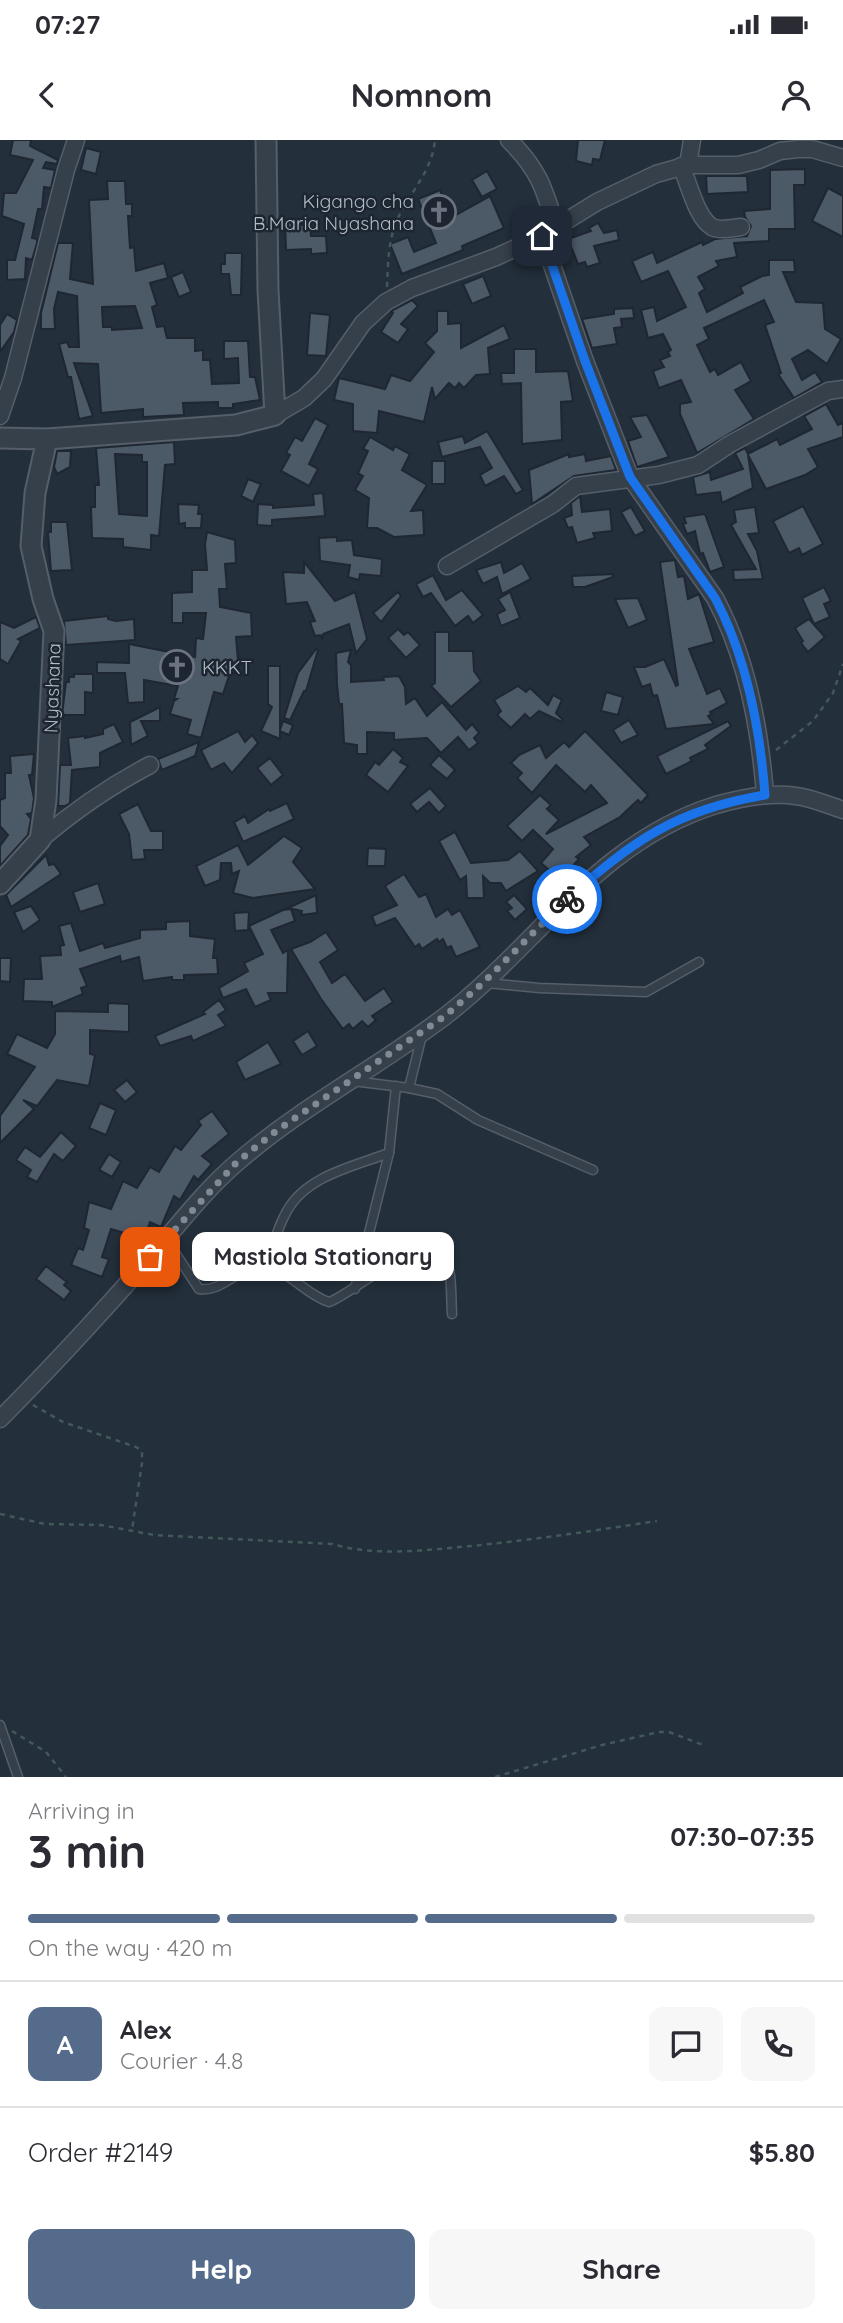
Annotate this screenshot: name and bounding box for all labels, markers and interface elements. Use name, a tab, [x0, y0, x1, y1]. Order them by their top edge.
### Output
text: 07:27	[35, 8, 100, 41]
text: Nomnom	[351, 75, 492, 115]
icon: back	[28, 76, 66, 114]
icon: person	[777, 76, 815, 114]
place label: Kigango cha B.Maria Nyashana	[253, 189, 414, 235]
church icon: Kigango cha B.Maria Nyashana	[420, 193, 458, 231]
pin	[512, 206, 572, 266]
icon: home	[523, 217, 561, 255]
street label: Nyashana	[38, 643, 66, 733]
church icon: KKKT	[158, 648, 196, 686]
place label: KKKT	[202, 655, 252, 679]
courier	[532, 864, 602, 934]
icon: bike	[548, 880, 586, 918]
pin	[120, 1227, 180, 1287]
callout: Mastiola Stationary	[192, 1232, 454, 1282]
icon: bag	[131, 1238, 169, 1276]
text: Mastiola Stationary	[213, 1242, 433, 1271]
text: Arriving in	[28, 1796, 135, 1825]
text: 07:30–07:35	[670, 1820, 815, 1853]
text: 3 min	[28, 1822, 146, 1880]
text: On the way · 420 m	[28, 1933, 233, 1962]
button: chat	[649, 2007, 723, 2081]
button: phone	[741, 2007, 815, 2081]
text: Alex	[120, 2013, 171, 2046]
text: A	[57, 2028, 73, 2061]
text: Courier · 4.8	[120, 2046, 243, 2075]
text: Order #2149	[28, 2136, 173, 2169]
text: $5.80	[749, 2136, 815, 2169]
button: Help	[28, 2229, 415, 2309]
button: Share	[429, 2229, 815, 2309]

